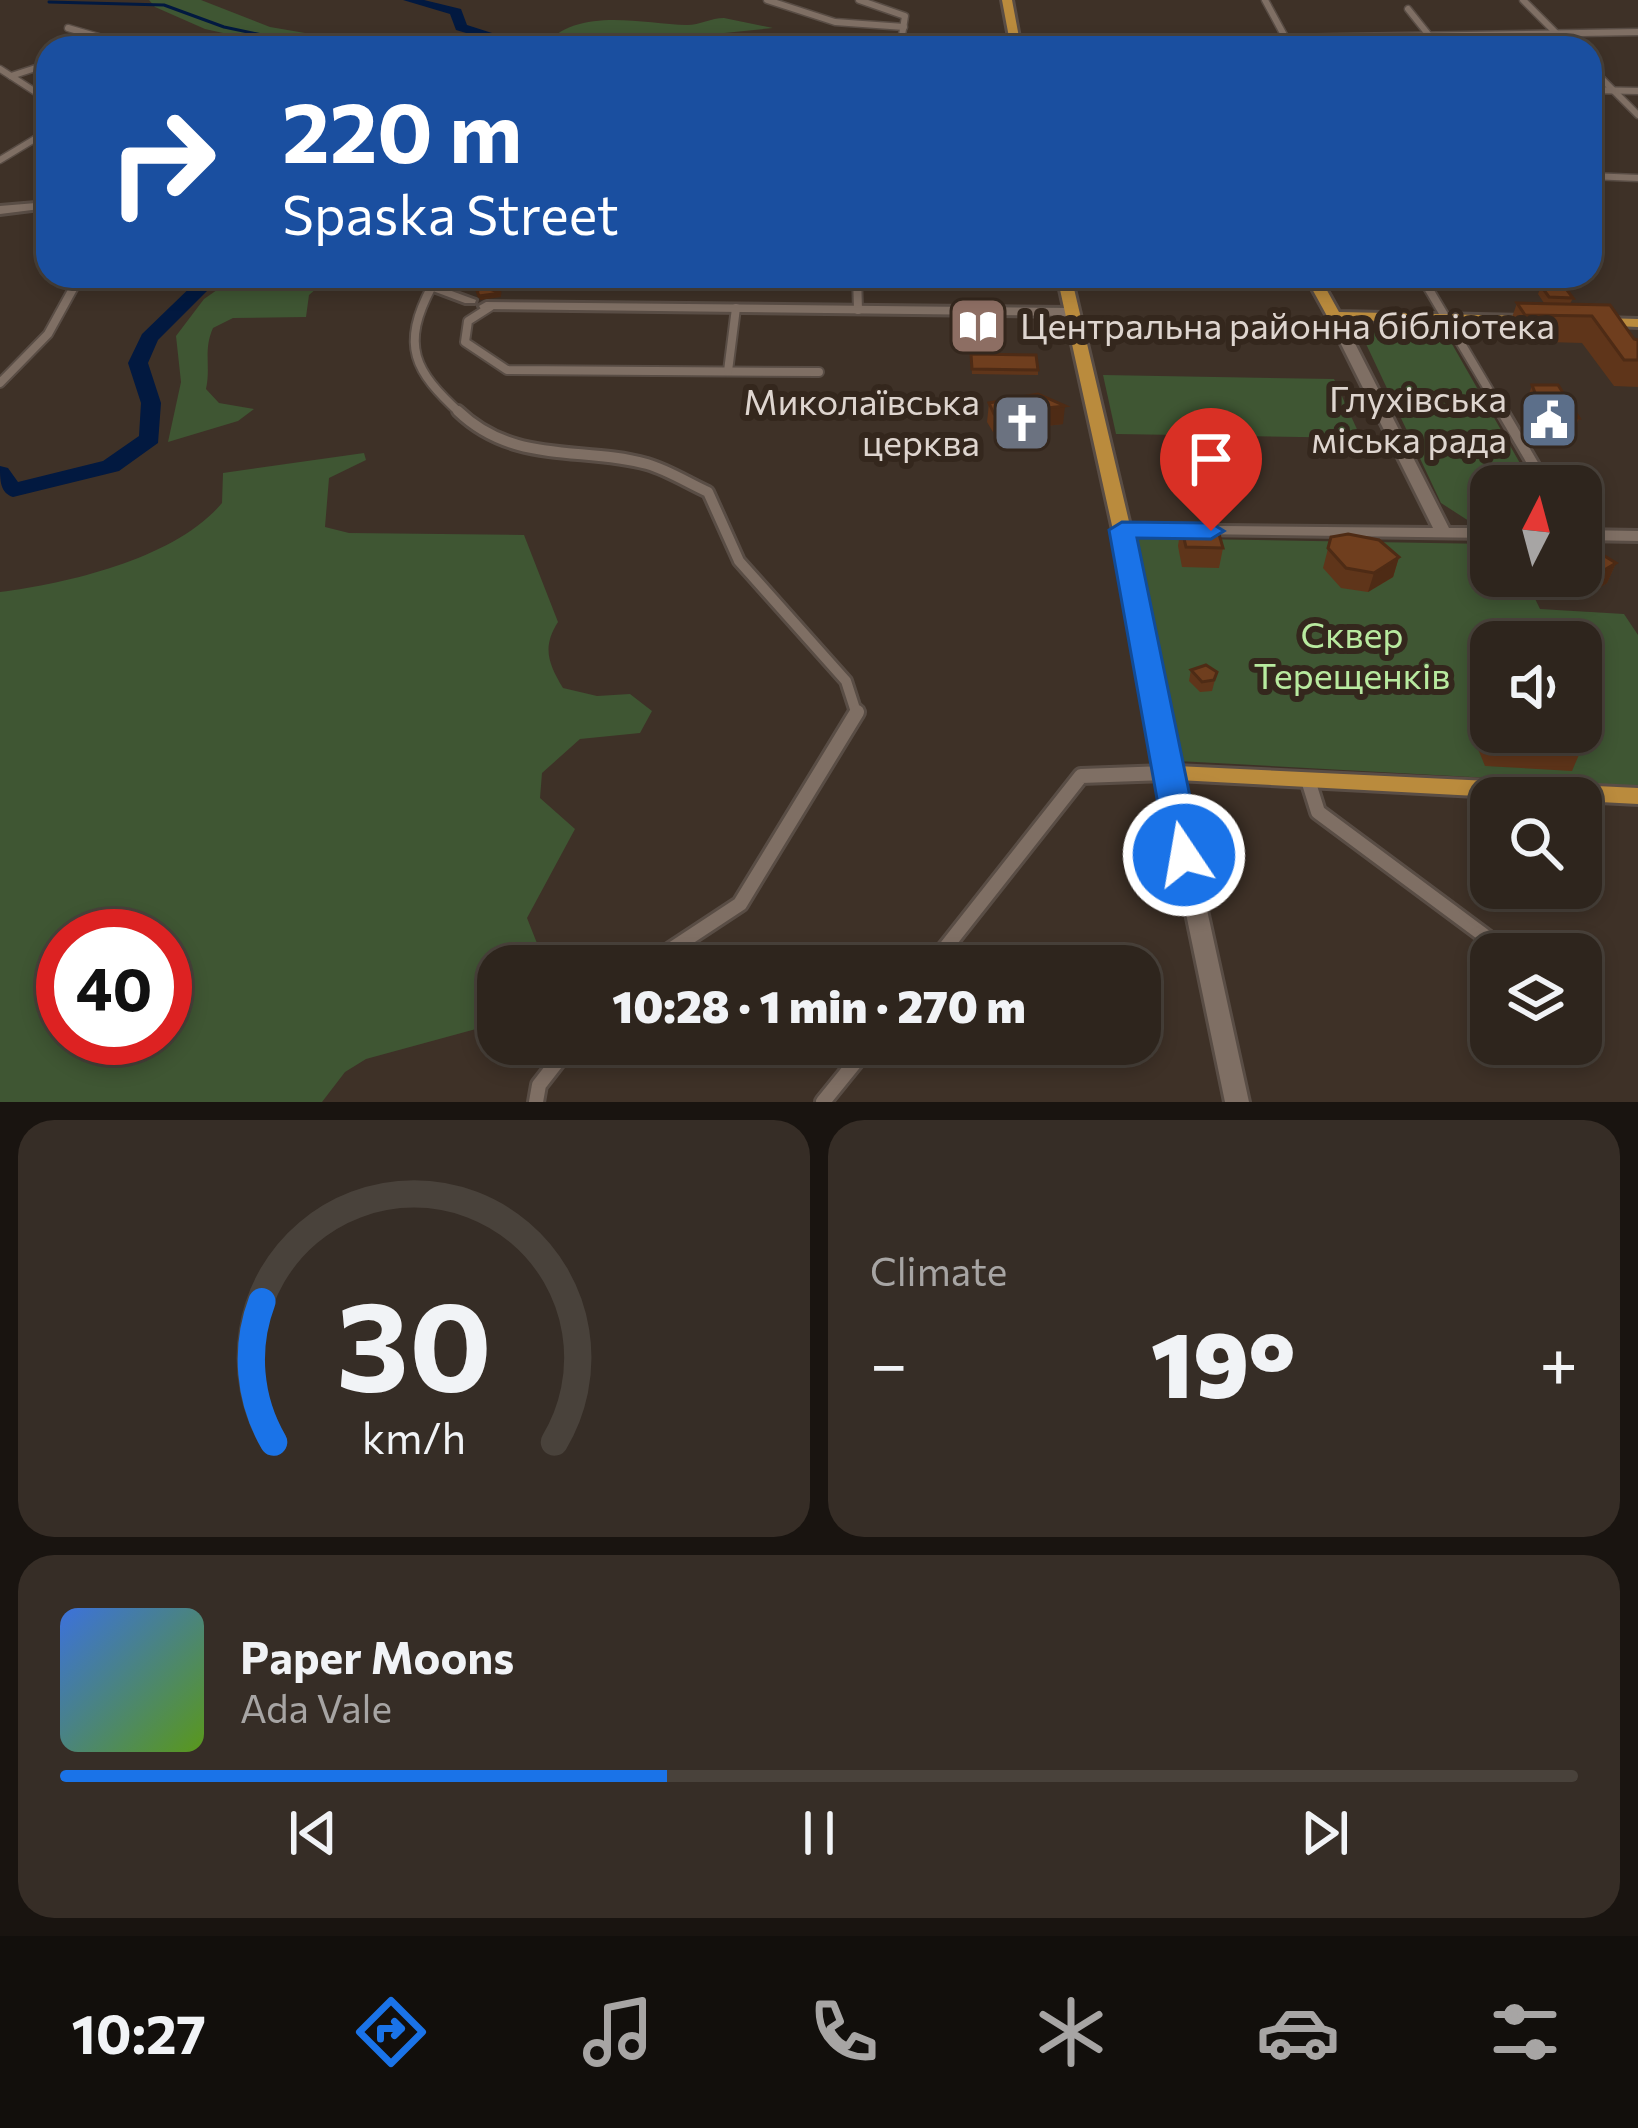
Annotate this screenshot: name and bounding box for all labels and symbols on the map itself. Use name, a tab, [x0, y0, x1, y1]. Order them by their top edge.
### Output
library icon: Центральна районна бібліотека	[947, 295, 1009, 357]
place label: Центральна районна бібліотека	[1020, 302, 1555, 346]
place label: Глухівська міська рада	[1312, 375, 1507, 460]
place label: Миколаївська церква	[743, 378, 980, 463]
public building icon: Глухівська міська рада	[1518, 389, 1580, 451]
church icon: Миколаївська церква	[991, 392, 1053, 454]
pin	[1160, 408, 1262, 531]
north arrow	[1470, 465, 1602, 597]
park label: Сквер Терещенків	[1254, 611, 1450, 696]
position arrow	[1121, 792, 1247, 918]
speed limit sign: 40	[36, 909, 192, 1065]

